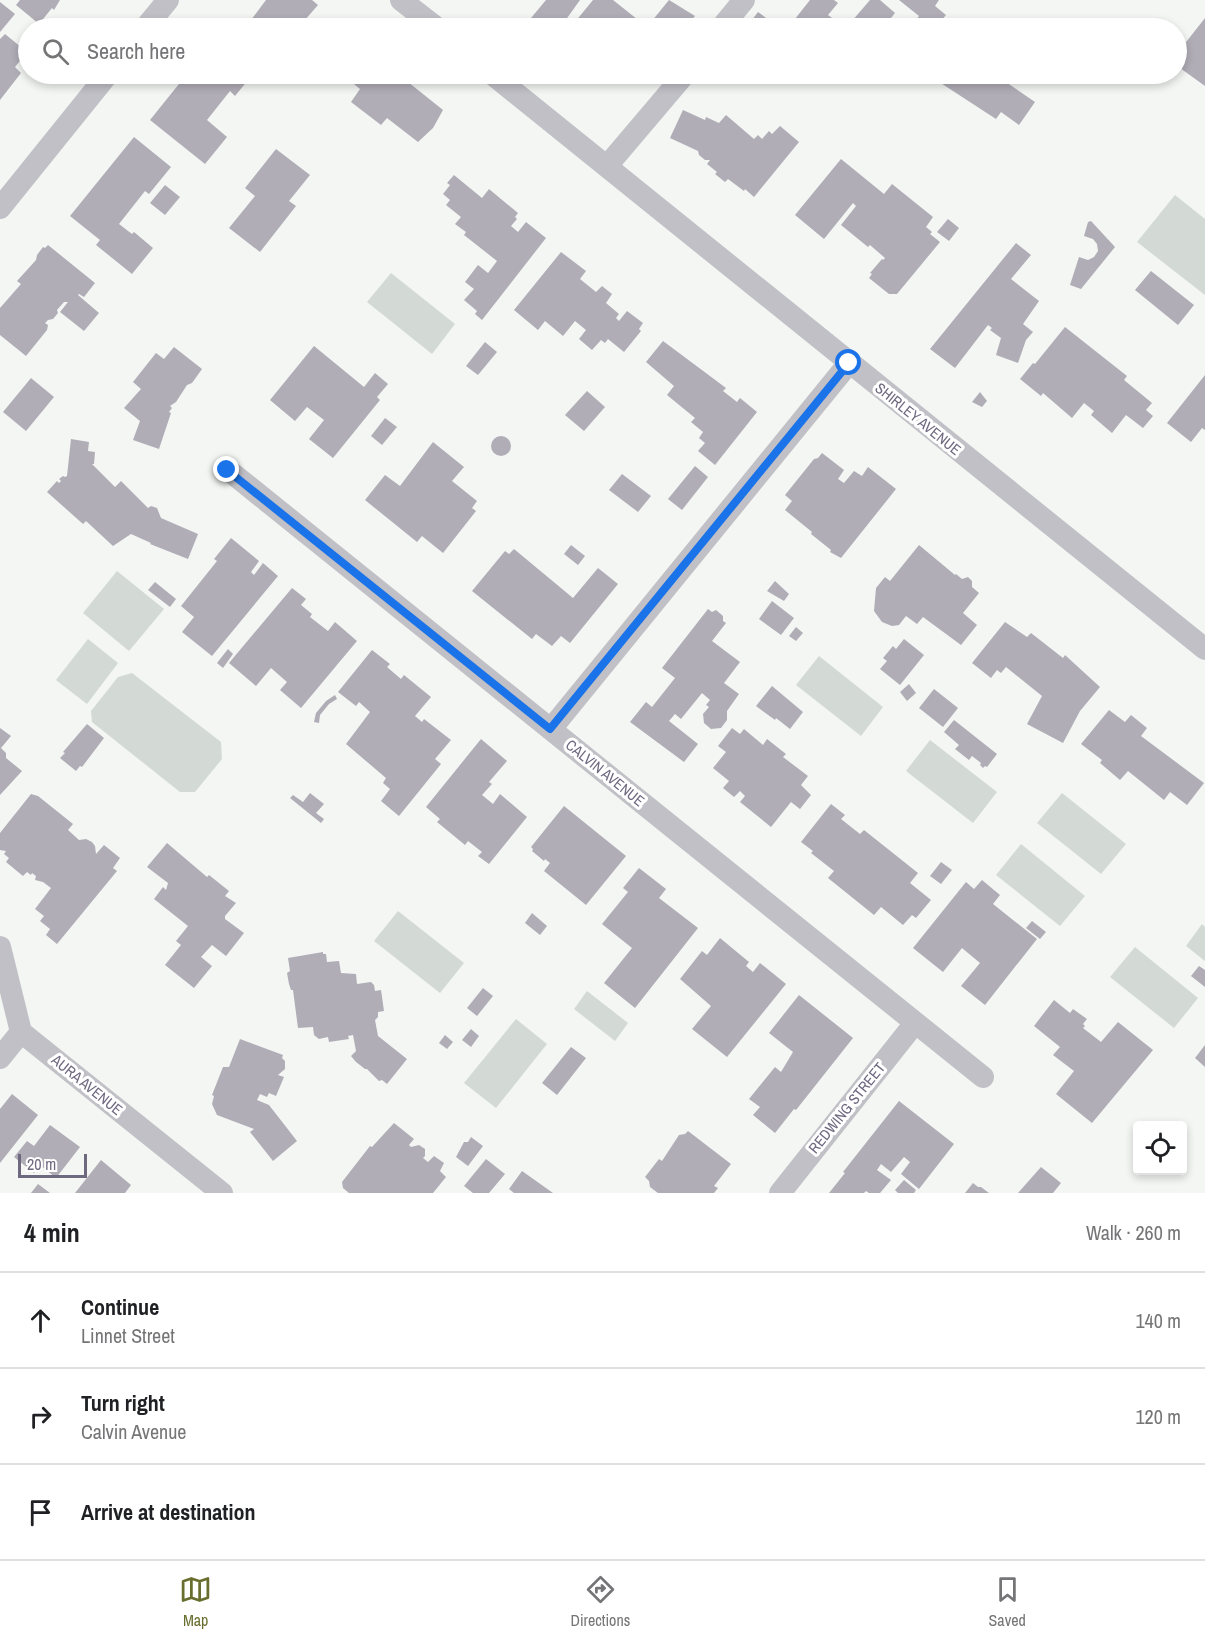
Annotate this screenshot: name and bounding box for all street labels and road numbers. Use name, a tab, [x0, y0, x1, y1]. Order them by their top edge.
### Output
street label: SHIRLEY AVENUE	[871, 377, 966, 460]
street label: CALVIN AVENUE	[561, 734, 649, 811]
street label: AURA AVENUE	[47, 1049, 127, 1120]
street label: REDWING STREET	[803, 1057, 890, 1158]

